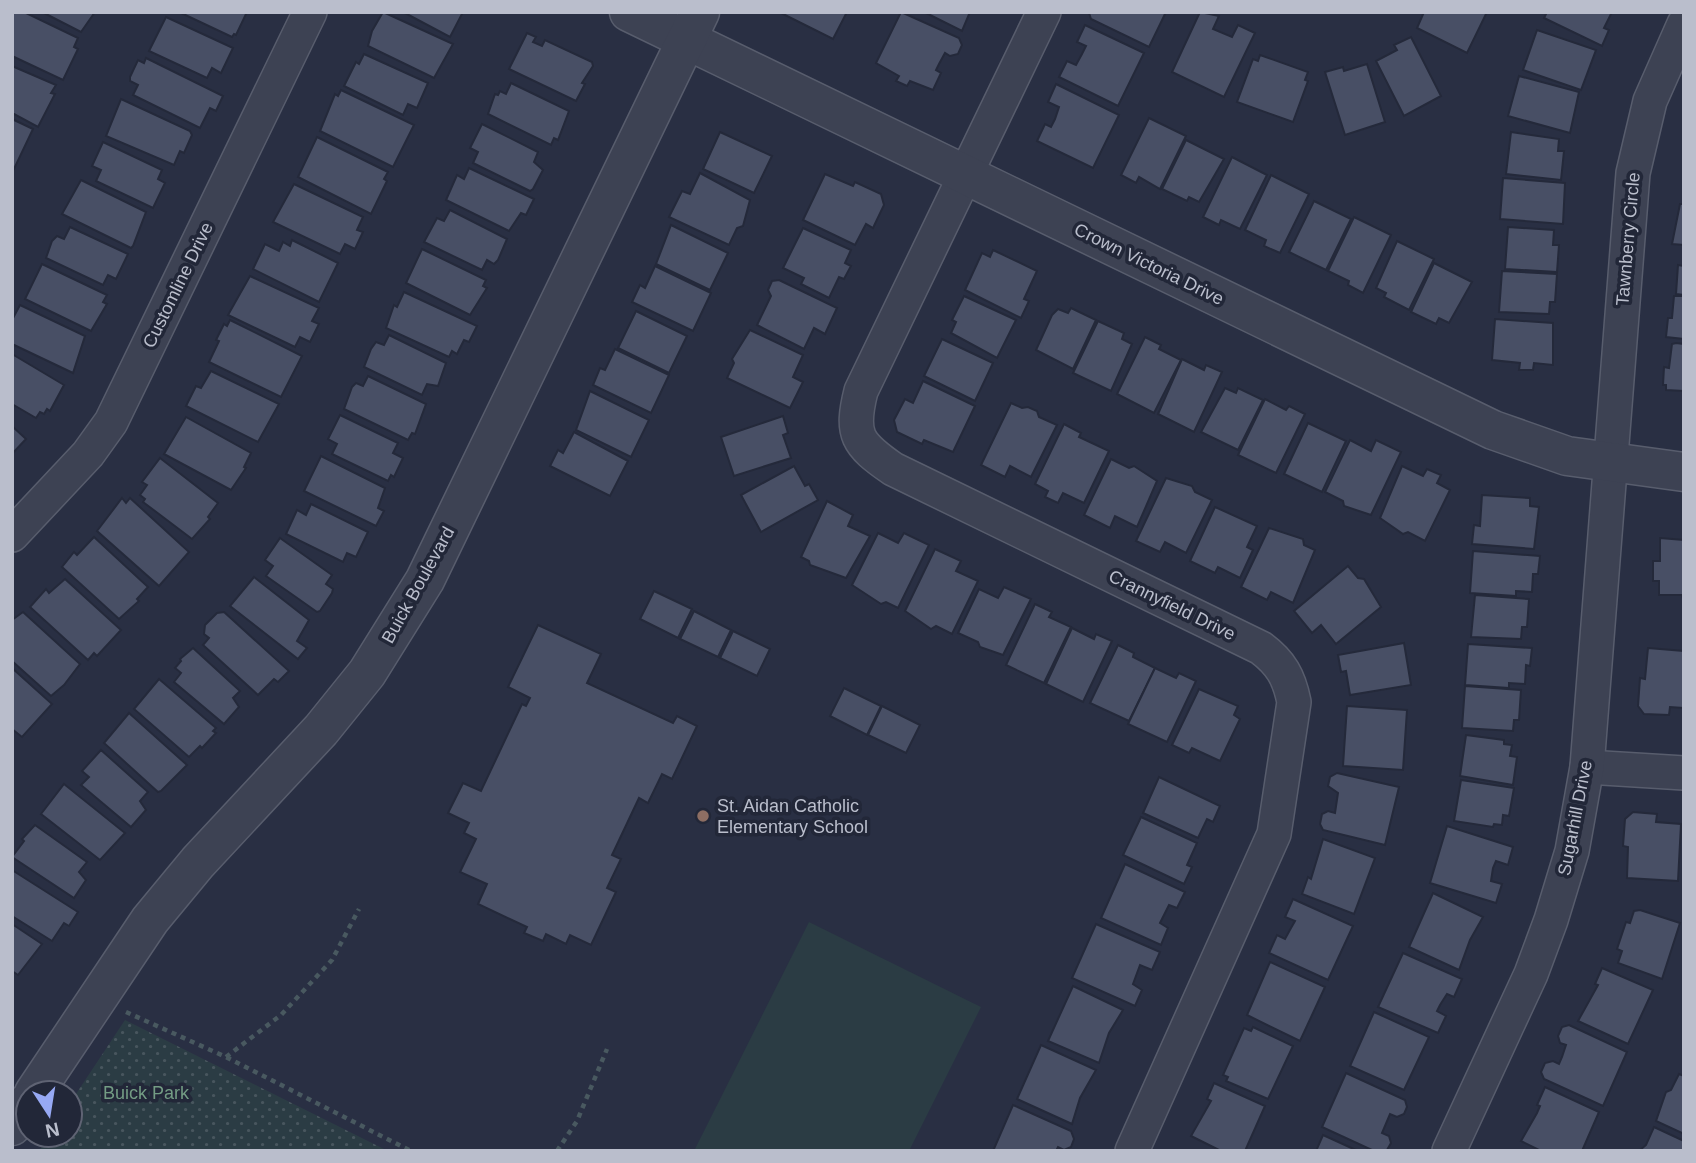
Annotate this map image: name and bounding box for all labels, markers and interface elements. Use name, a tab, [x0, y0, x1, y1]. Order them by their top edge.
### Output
street label: Tawnberry Circle	[1612, 171, 1644, 307]
street label: Customline Drive	[139, 219, 217, 351]
street label: Crown Victoria Drive	[1071, 219, 1227, 309]
street label: Buick Boulevard	[378, 523, 458, 647]
street label: Crannyfield Drive	[1106, 566, 1238, 644]
street label: Sugarhill Drive	[1554, 759, 1596, 877]
place label: St. Aidan Catholic Elementary School	[717, 796, 868, 837]
marker: St. Aidan Catholic Elementary School	[695, 808, 711, 824]
north arrow	[14, 1079, 84, 1149]
park label: Buick Park	[103, 1083, 190, 1103]
text: N	[44, 1118, 61, 1142]

